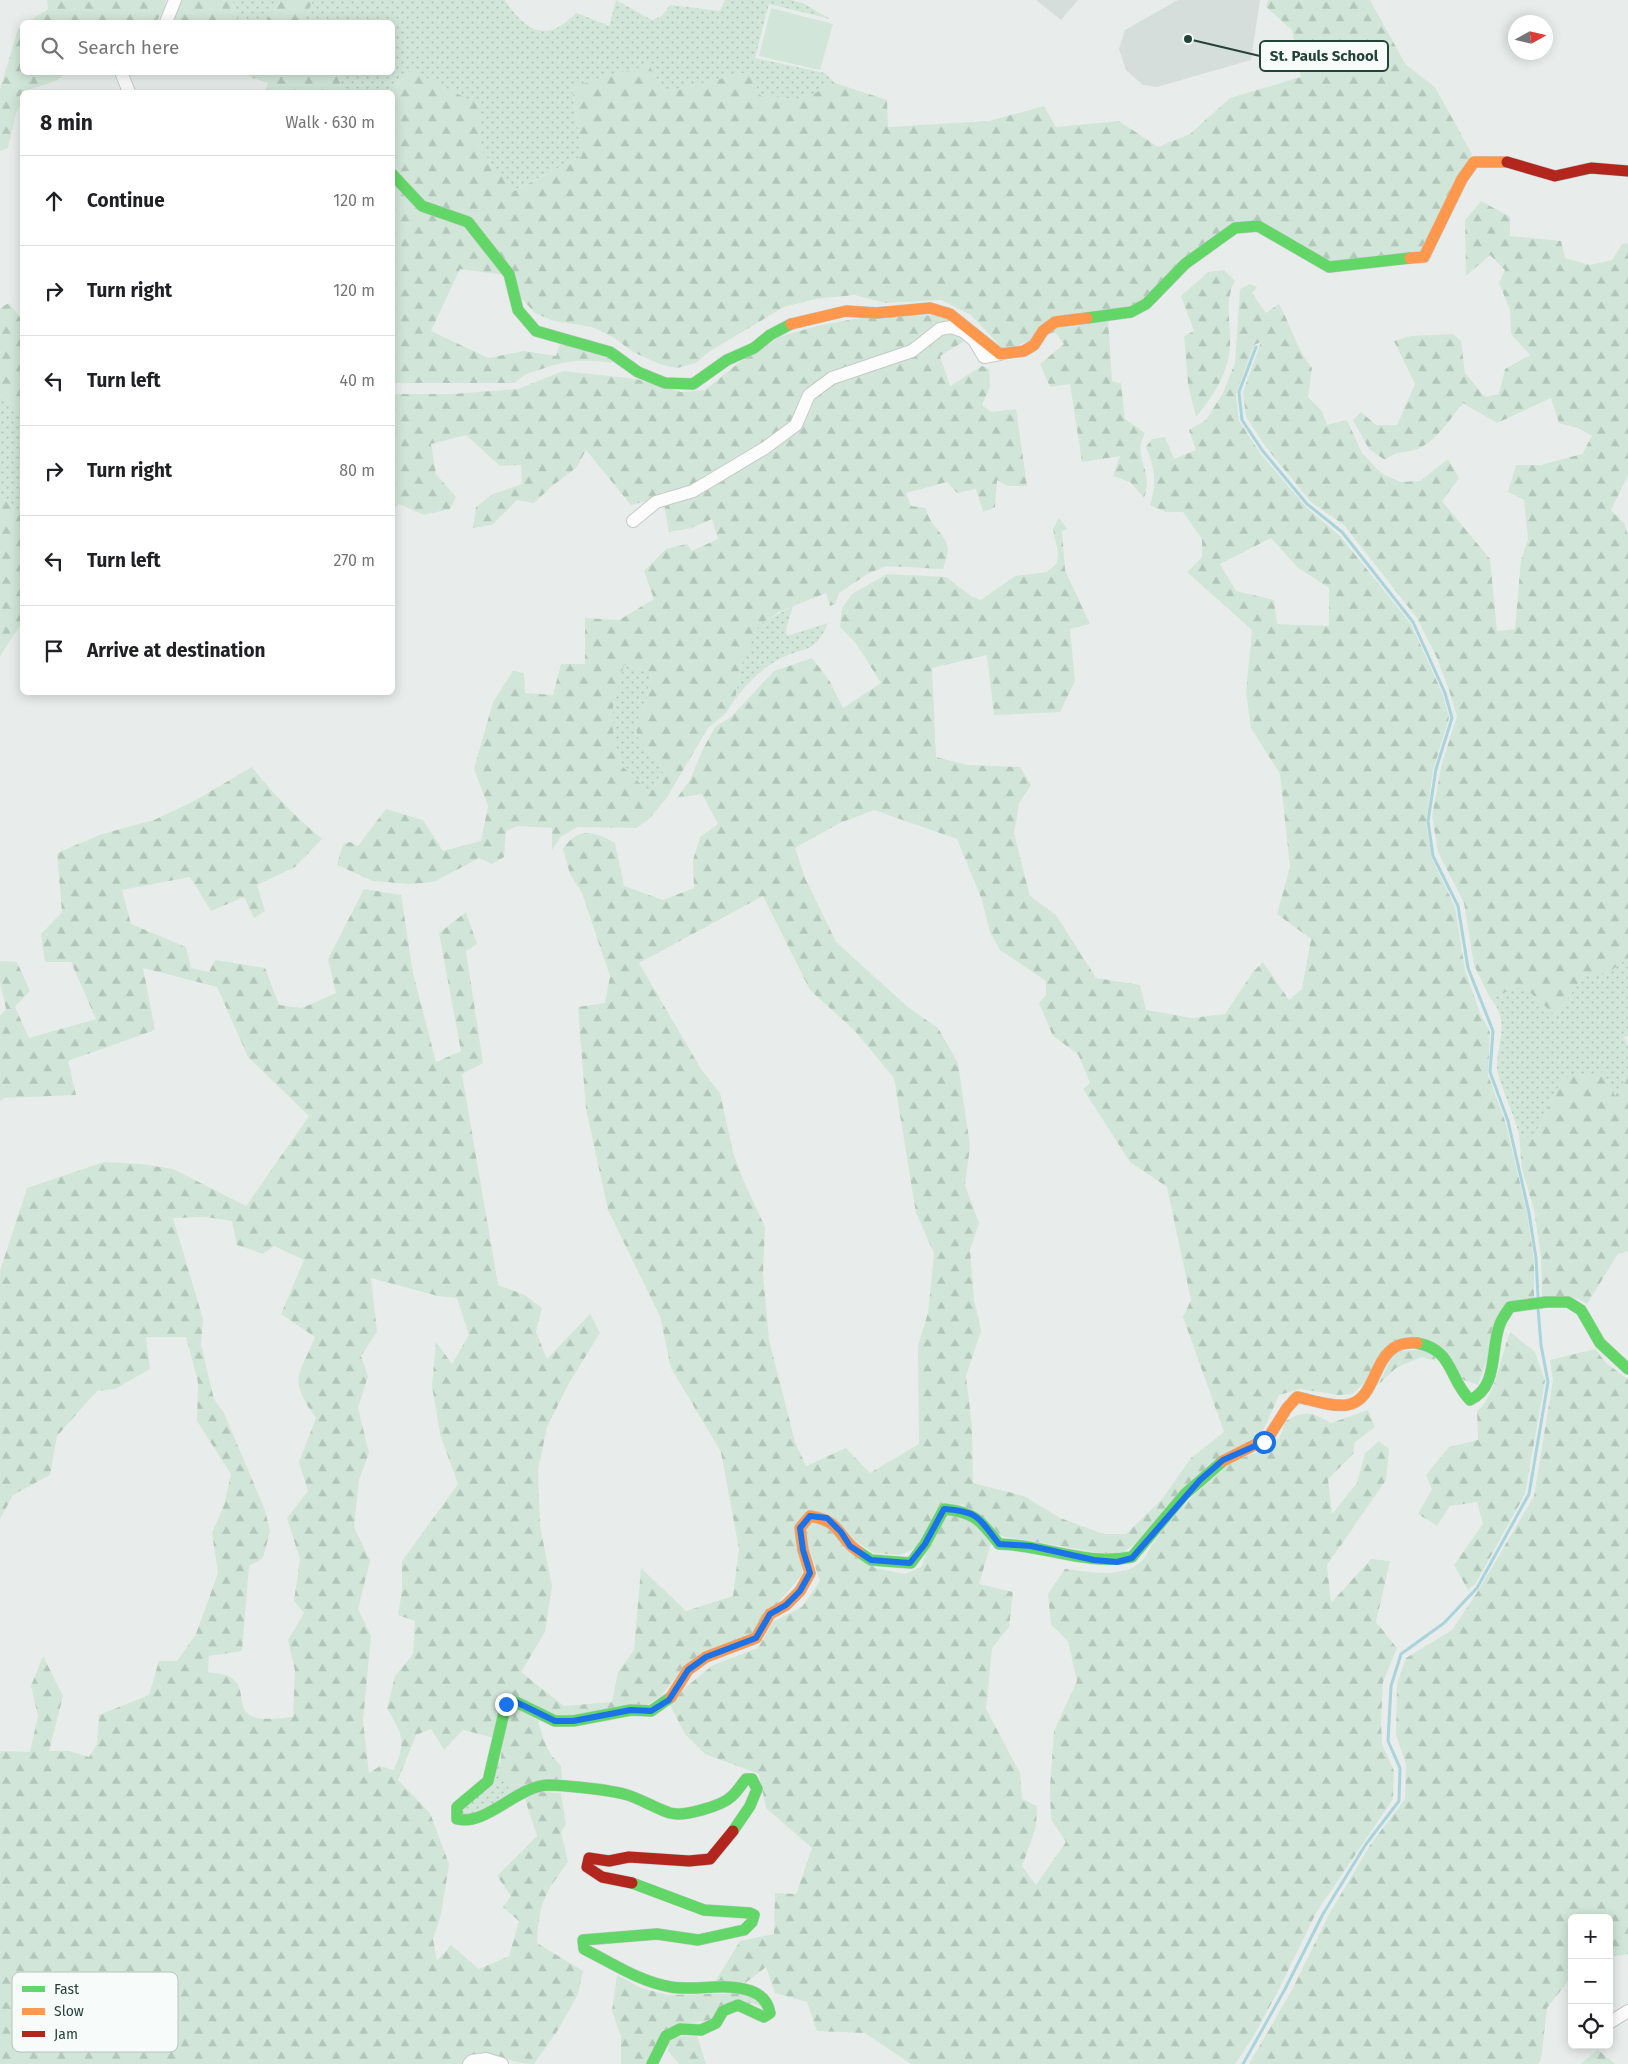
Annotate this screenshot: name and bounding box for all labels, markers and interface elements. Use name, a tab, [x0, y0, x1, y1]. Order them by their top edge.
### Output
north arrow	[1508, 15, 1553, 60]
search box	[20, 20, 395, 75]
icon: search	[38, 34, 66, 62]
text: Search here	[78, 36, 179, 59]
callout: St. Pauls School	[1260, 41, 1388, 71]
text: St. Pauls School	[1270, 47, 1379, 65]
text: 8 min	[40, 110, 93, 136]
text: Walk · 630 m	[285, 113, 375, 132]
icon: ahead	[40, 187, 68, 215]
text: Continue	[87, 189, 165, 212]
text: 120 m	[333, 191, 375, 210]
icon: right	[40, 277, 68, 305]
text: Turn right	[87, 279, 172, 302]
text: 120 m	[333, 281, 375, 300]
icon: left	[40, 367, 68, 395]
text: Turn left	[87, 369, 161, 392]
text: 40 m	[340, 371, 375, 390]
icon: right	[40, 457, 68, 485]
text: Turn right	[87, 459, 172, 482]
text: 80 m	[339, 461, 375, 480]
icon: left	[40, 547, 68, 575]
text: Turn left	[87, 549, 161, 572]
text: 270 m	[333, 551, 375, 570]
icon: arrive	[40, 637, 68, 665]
text: Arrive at destination	[87, 639, 266, 662]
route start	[1253, 1431, 1276, 1454]
route end	[495, 1693, 518, 1716]
map controls	[1568, 1914, 1613, 2049]
button: +	[1568, 1914, 1613, 1959]
button: −	[1568, 1959, 1613, 2004]
legend	[12, 1972, 178, 2052]
text: Fast	[54, 1981, 80, 1998]
text: Slow	[54, 2003, 84, 2020]
button: locate	[1568, 2004, 1613, 2049]
text: Jam	[54, 2026, 78, 2043]

